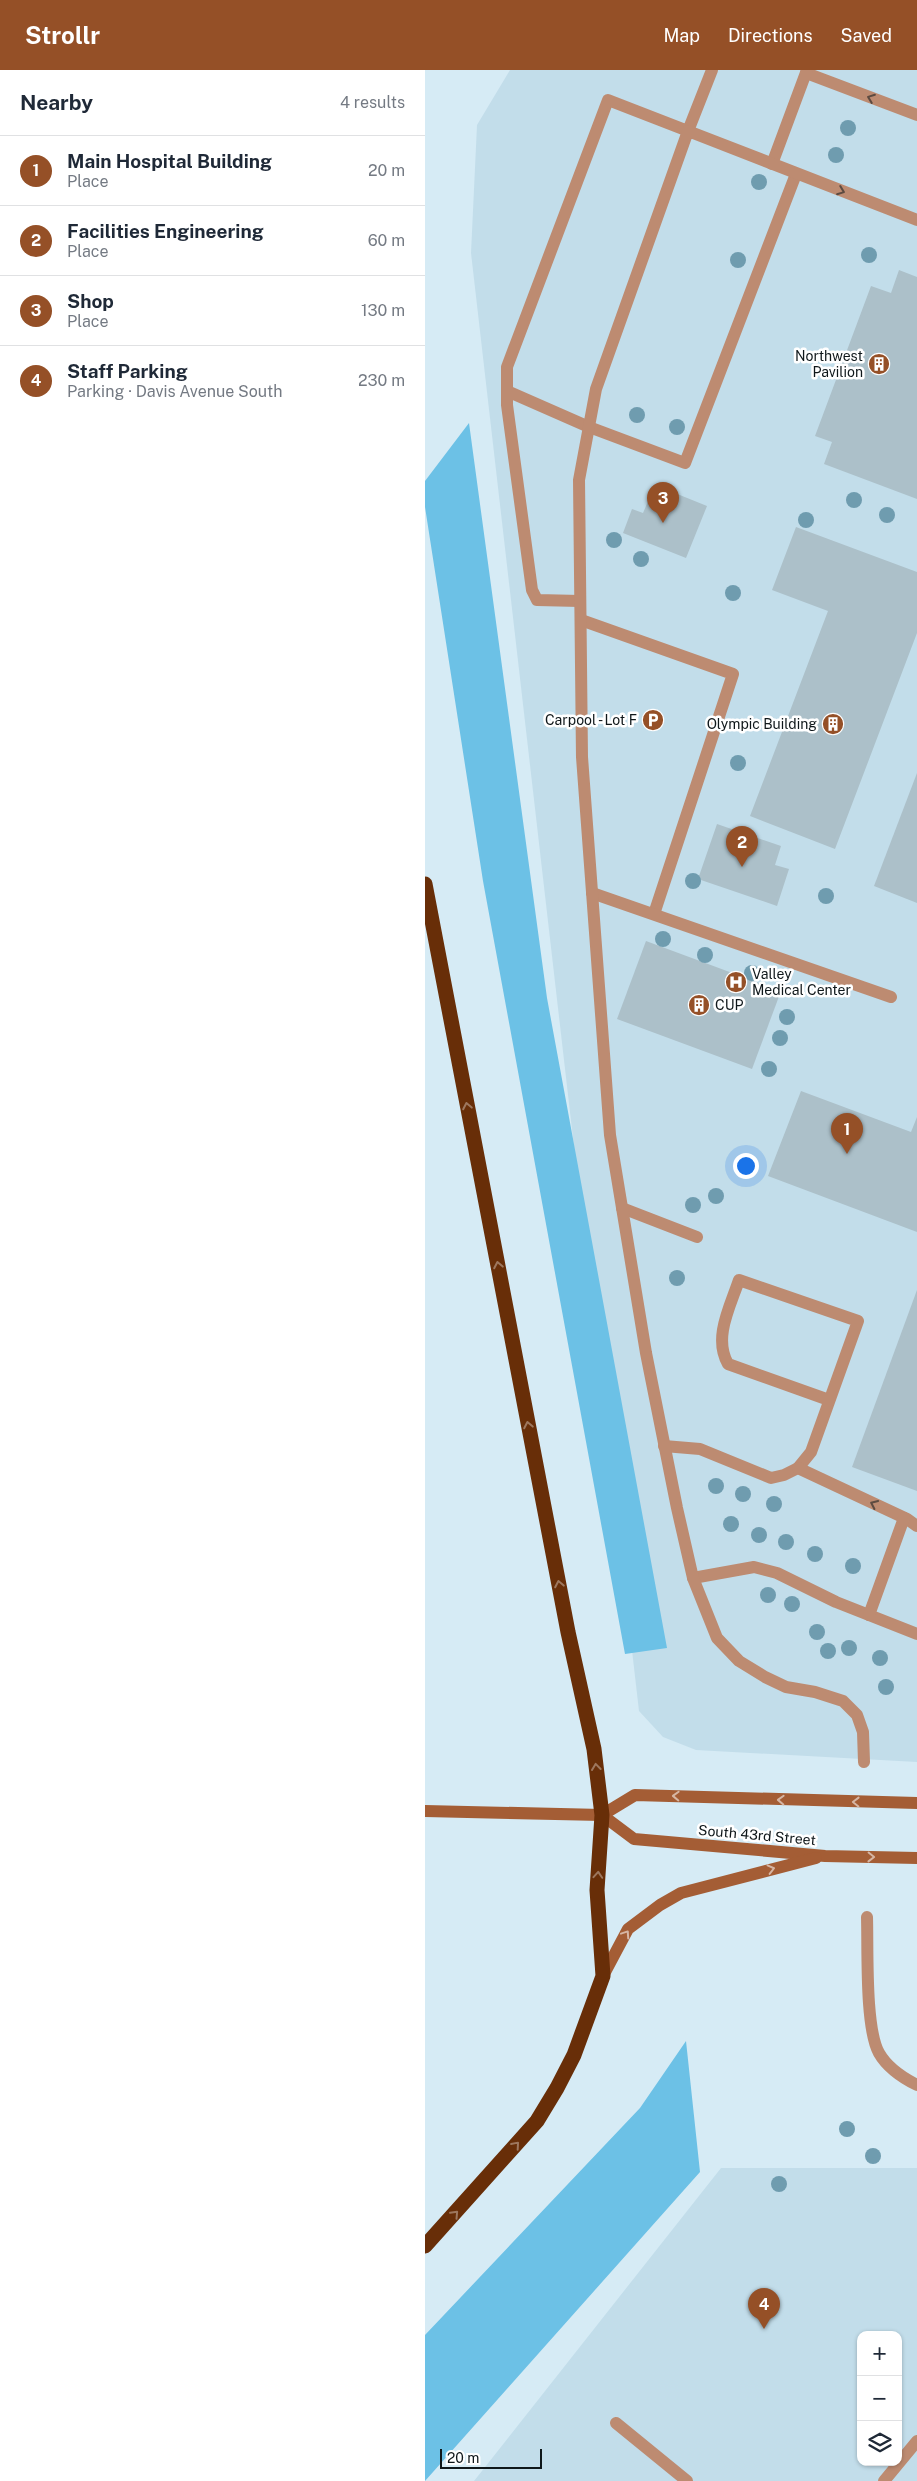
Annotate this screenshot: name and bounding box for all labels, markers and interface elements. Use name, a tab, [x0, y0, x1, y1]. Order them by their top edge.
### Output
text: Strollr	[25, 21, 100, 49]
text: Map	[663, 25, 700, 46]
text: Directions	[728, 25, 813, 46]
text: Saved	[841, 25, 892, 46]
text: Nearby	[20, 90, 93, 115]
text: 4 results	[340, 93, 405, 112]
one-way arrow	[868, 93, 876, 103]
text: Main Hospital Building	[67, 150, 272, 172]
text: 1	[33, 161, 39, 180]
text: 20 m	[368, 161, 405, 180]
text: Place	[67, 172, 109, 191]
one-way arrow	[836, 185, 845, 195]
text: Facilities Engineering	[67, 220, 264, 242]
text: 2	[31, 231, 41, 250]
text: 60 m	[368, 231, 405, 250]
text: Place	[67, 242, 109, 261]
text: Shop	[67, 290, 114, 312]
text: 3	[31, 301, 41, 320]
text: 130 m	[361, 301, 405, 320]
text: Place	[67, 312, 109, 331]
place label: Northwest Pavilion	[795, 348, 863, 380]
building icon: Northwest Pavilion	[867, 352, 891, 376]
text: Staff Parking	[67, 360, 188, 382]
text: 4	[31, 371, 41, 390]
text: 230 m	[358, 371, 405, 390]
text: Parking · Davis Avenue South	[67, 382, 283, 401]
pin: 3	[647, 482, 679, 523]
parking icon: Carpool - Lot F	[641, 708, 665, 732]
place label: Carpool - Lot F	[545, 712, 637, 728]
building icon: Olympic Building	[821, 712, 845, 736]
place label: Olympic Building	[707, 716, 817, 732]
pin: 2	[726, 826, 758, 867]
place label: Valley Medical Center	[752, 966, 851, 998]
hospital icon: Valley Medical Center	[724, 970, 748, 994]
building icon: CUP	[687, 993, 711, 1017]
place label: CUP	[715, 997, 743, 1013]
one-way arrow	[463, 1101, 473, 1110]
pin: 1	[831, 1113, 863, 1154]
your location	[733, 1153, 759, 1179]
one-way arrow	[493, 1261, 503, 1270]
one-way arrow	[524, 1420, 534, 1429]
one-way arrow	[870, 1500, 879, 1510]
one-way arrow	[554, 1580, 564, 1589]
one-way arrow	[591, 1762, 602, 1770]
one-way arrow	[672, 1791, 680, 1802]
one-way arrow	[776, 1795, 784, 1805]
one-way arrow	[851, 1797, 859, 1807]
street label: South 43rd Street	[698, 1822, 816, 1848]
one-way arrow	[868, 1852, 875, 1862]
one-way arrow	[767, 1864, 776, 1875]
one-way arrow	[593, 1871, 604, 1879]
one-way arrow	[620, 1930, 630, 1939]
one-way arrow	[510, 2141, 519, 2150]
one-way arrow	[449, 2210, 458, 2219]
pin: 4	[748, 2288, 780, 2329]
map controls	[857, 2331, 902, 2466]
button: +	[857, 2331, 902, 2376]
button: −	[857, 2376, 902, 2421]
button: layers	[857, 2421, 902, 2466]
scale bar	[440, 2446, 543, 2469]
text: 20 m	[447, 2450, 479, 2466]

